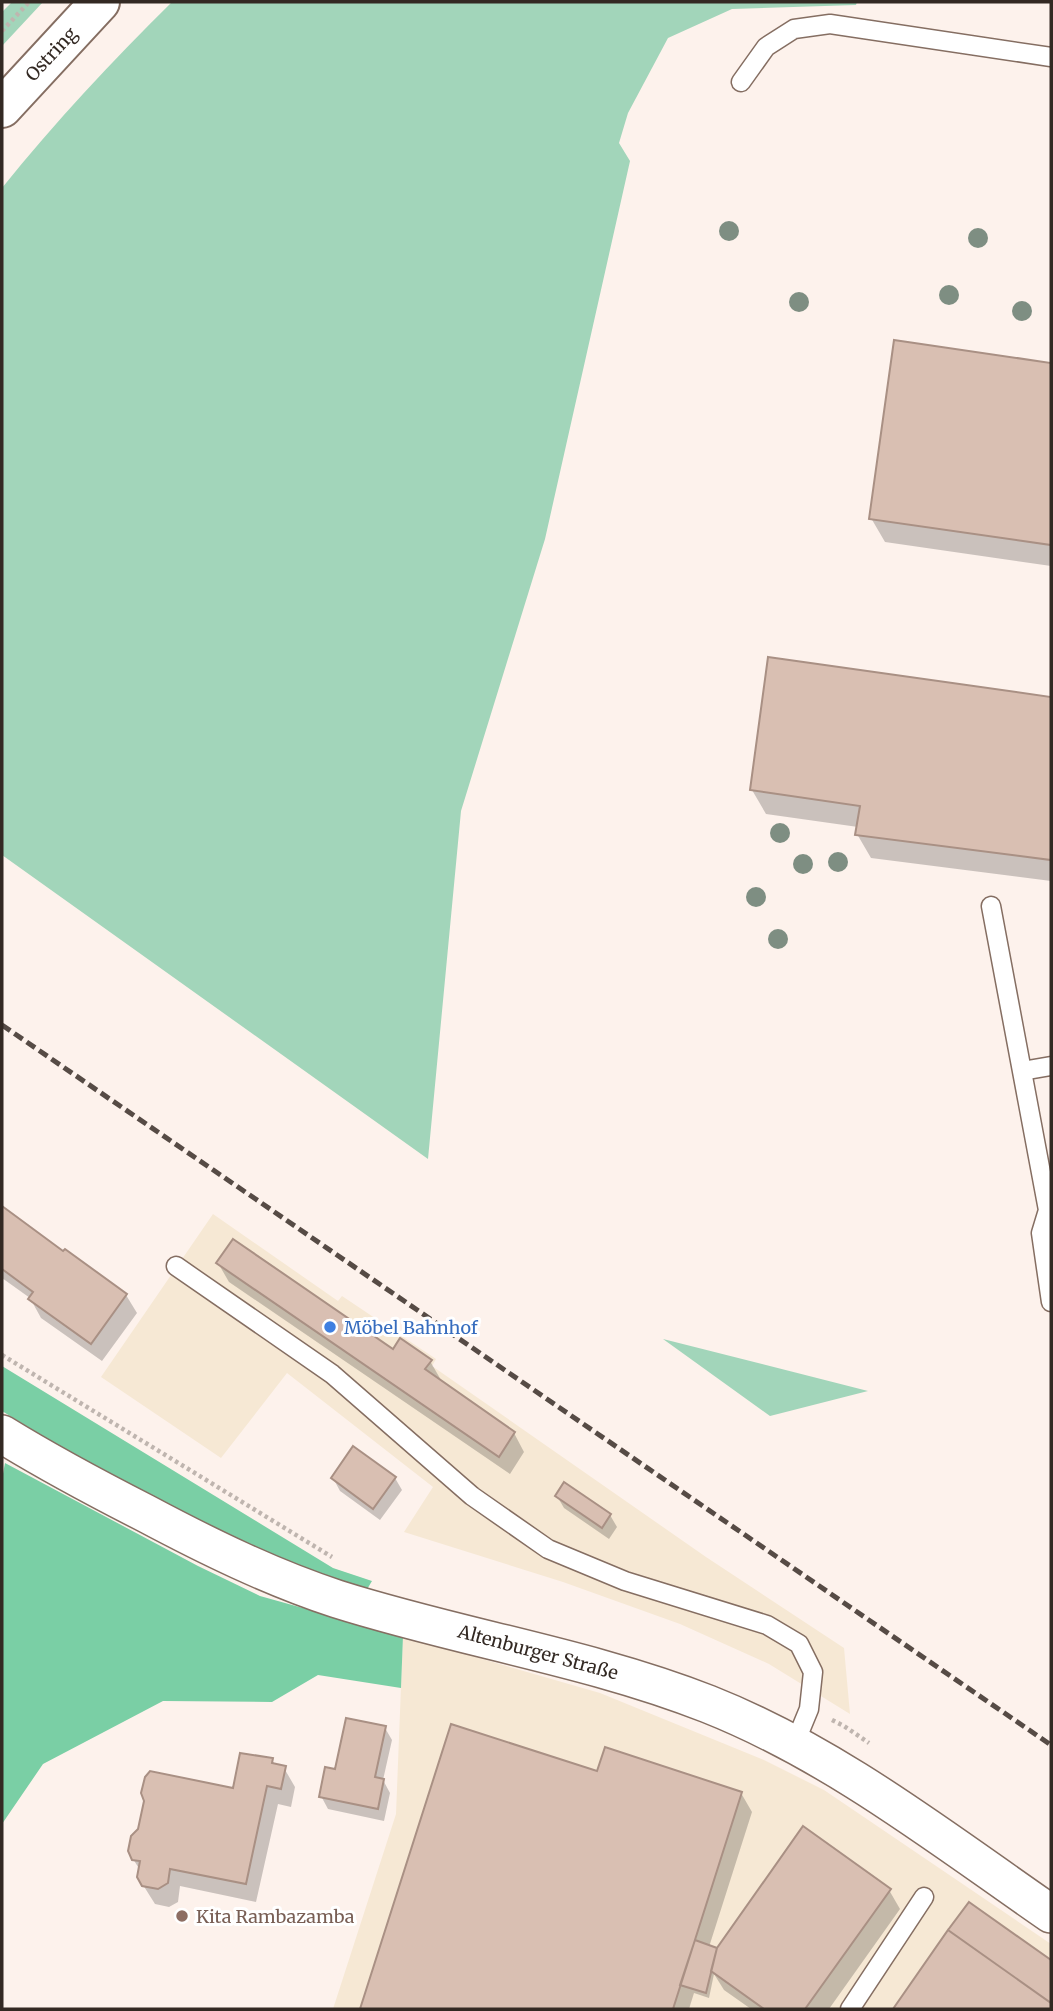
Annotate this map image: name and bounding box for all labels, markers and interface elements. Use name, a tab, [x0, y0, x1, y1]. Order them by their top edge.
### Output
street label: Ostring	[20, 22, 82, 86]
place label: Möbel Bahnhof	[344, 1316, 479, 1339]
marker: Möbel Bahnhof	[322, 1319, 338, 1335]
street label: Altenburger Straße	[454, 1619, 621, 1684]
place label: Kita Rambazamba	[196, 1905, 355, 1928]
marker: Kita Rambazamba	[174, 1908, 190, 1924]

